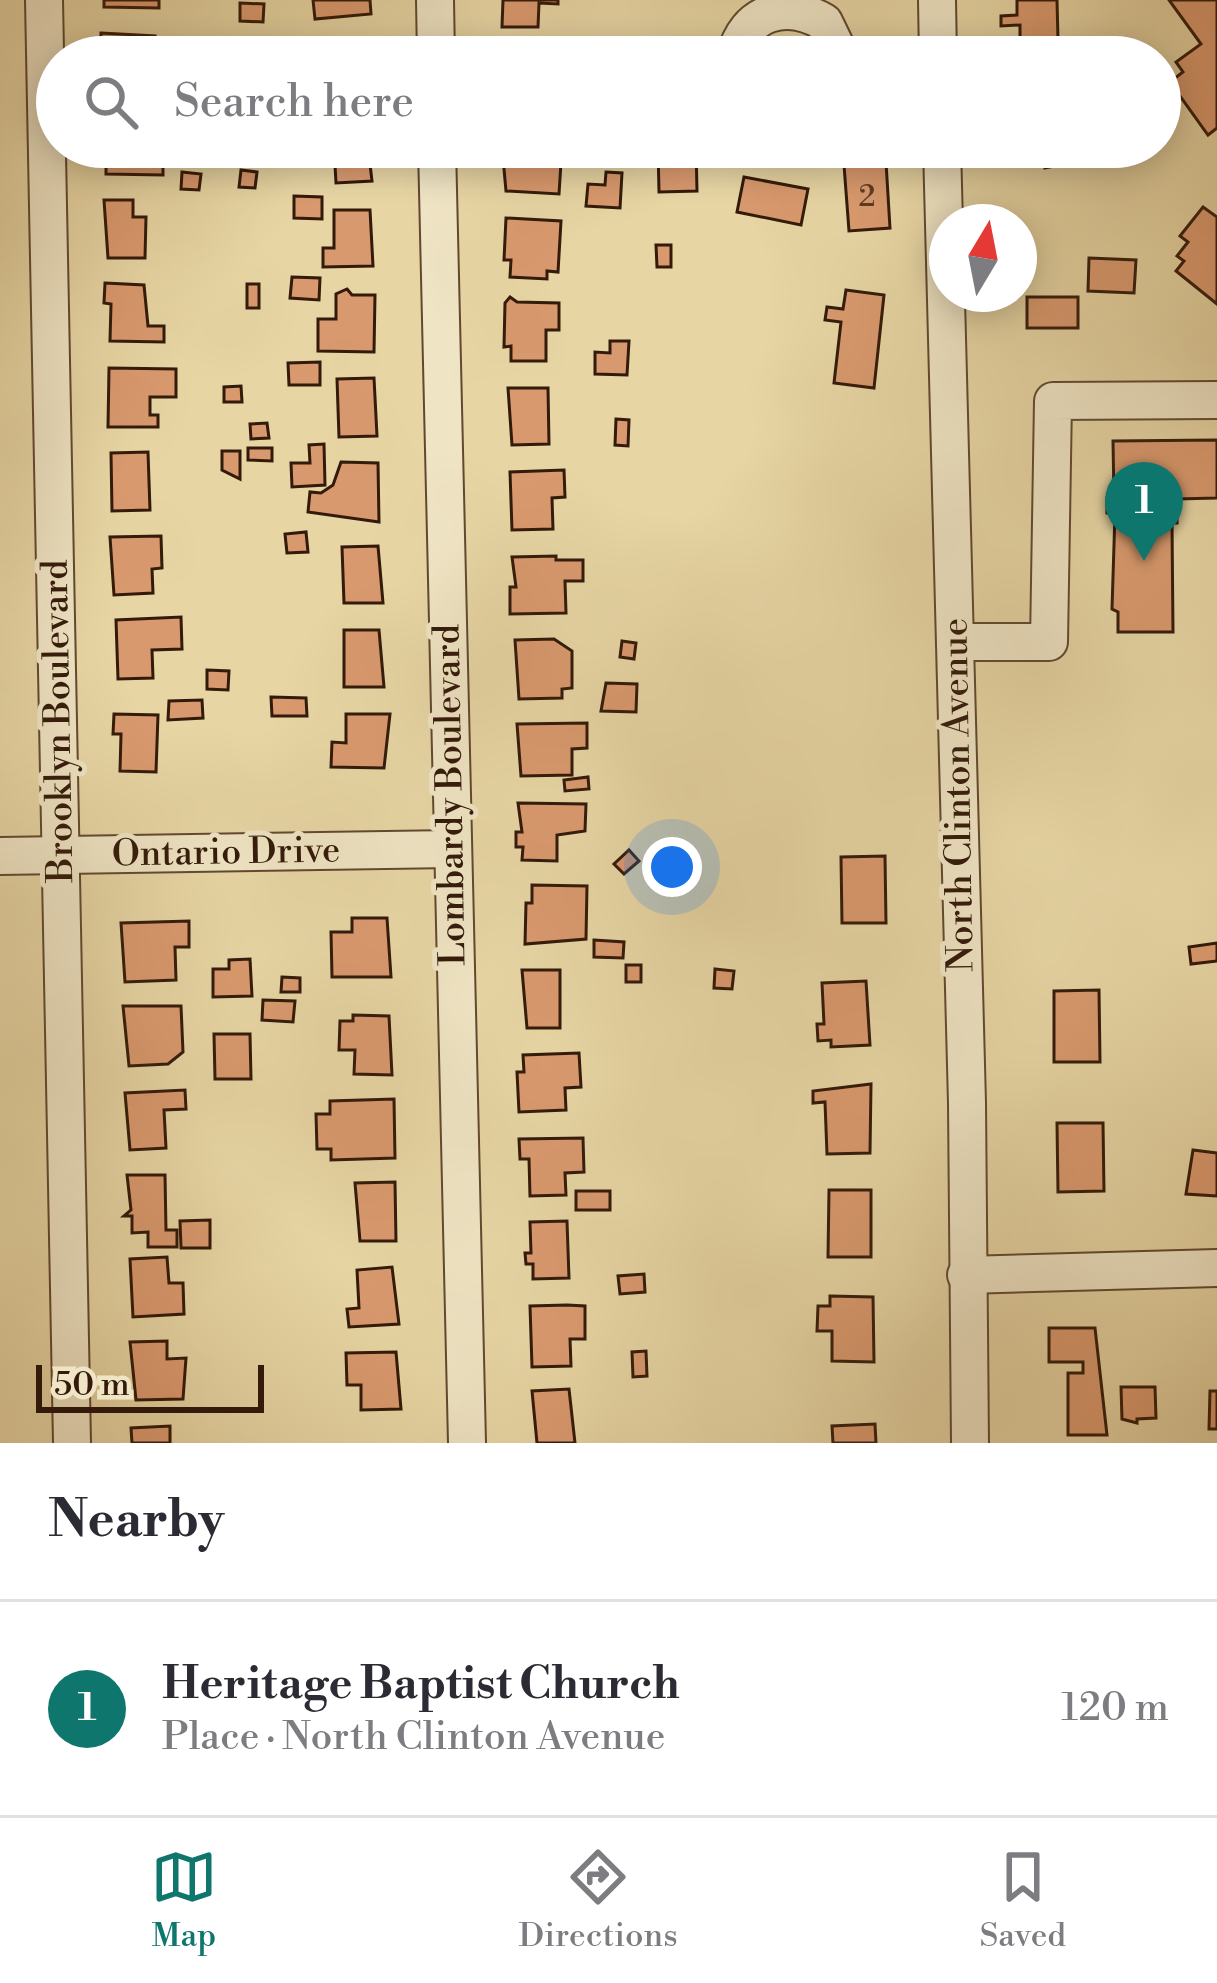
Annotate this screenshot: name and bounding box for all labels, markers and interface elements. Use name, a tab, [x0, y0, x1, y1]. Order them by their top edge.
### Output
search box	[36, 36, 1181, 168]
icon: search	[78, 69, 144, 135]
text: Search here	[174, 74, 414, 131]
house number: 2	[858, 178, 876, 216]
north arrow	[929, 204, 1037, 312]
pin: 1	[1105, 462, 1183, 561]
street label: Brooklyn Boulevard	[34, 558, 84, 884]
street label: North Clinton Avenue	[933, 618, 985, 972]
street label: Lombardy Boulevard	[426, 623, 476, 966]
street label: Ontario Drive	[111, 829, 341, 877]
your location	[642, 837, 702, 897]
scale bar	[36, 1359, 264, 1412]
text: 50 m	[54, 1365, 130, 1406]
text: Nearby	[48, 1489, 224, 1553]
text: Heritage Baptist Church	[162, 1656, 680, 1713]
text: 1	[78, 1684, 96, 1733]
text: 120 m	[1061, 1684, 1169, 1733]
text: Place · North Clinton Avenue	[162, 1713, 665, 1762]
tab: Map	[151, 1844, 217, 1957]
tab: Directions	[519, 1844, 678, 1957]
tab: Saved	[979, 1844, 1066, 1957]

